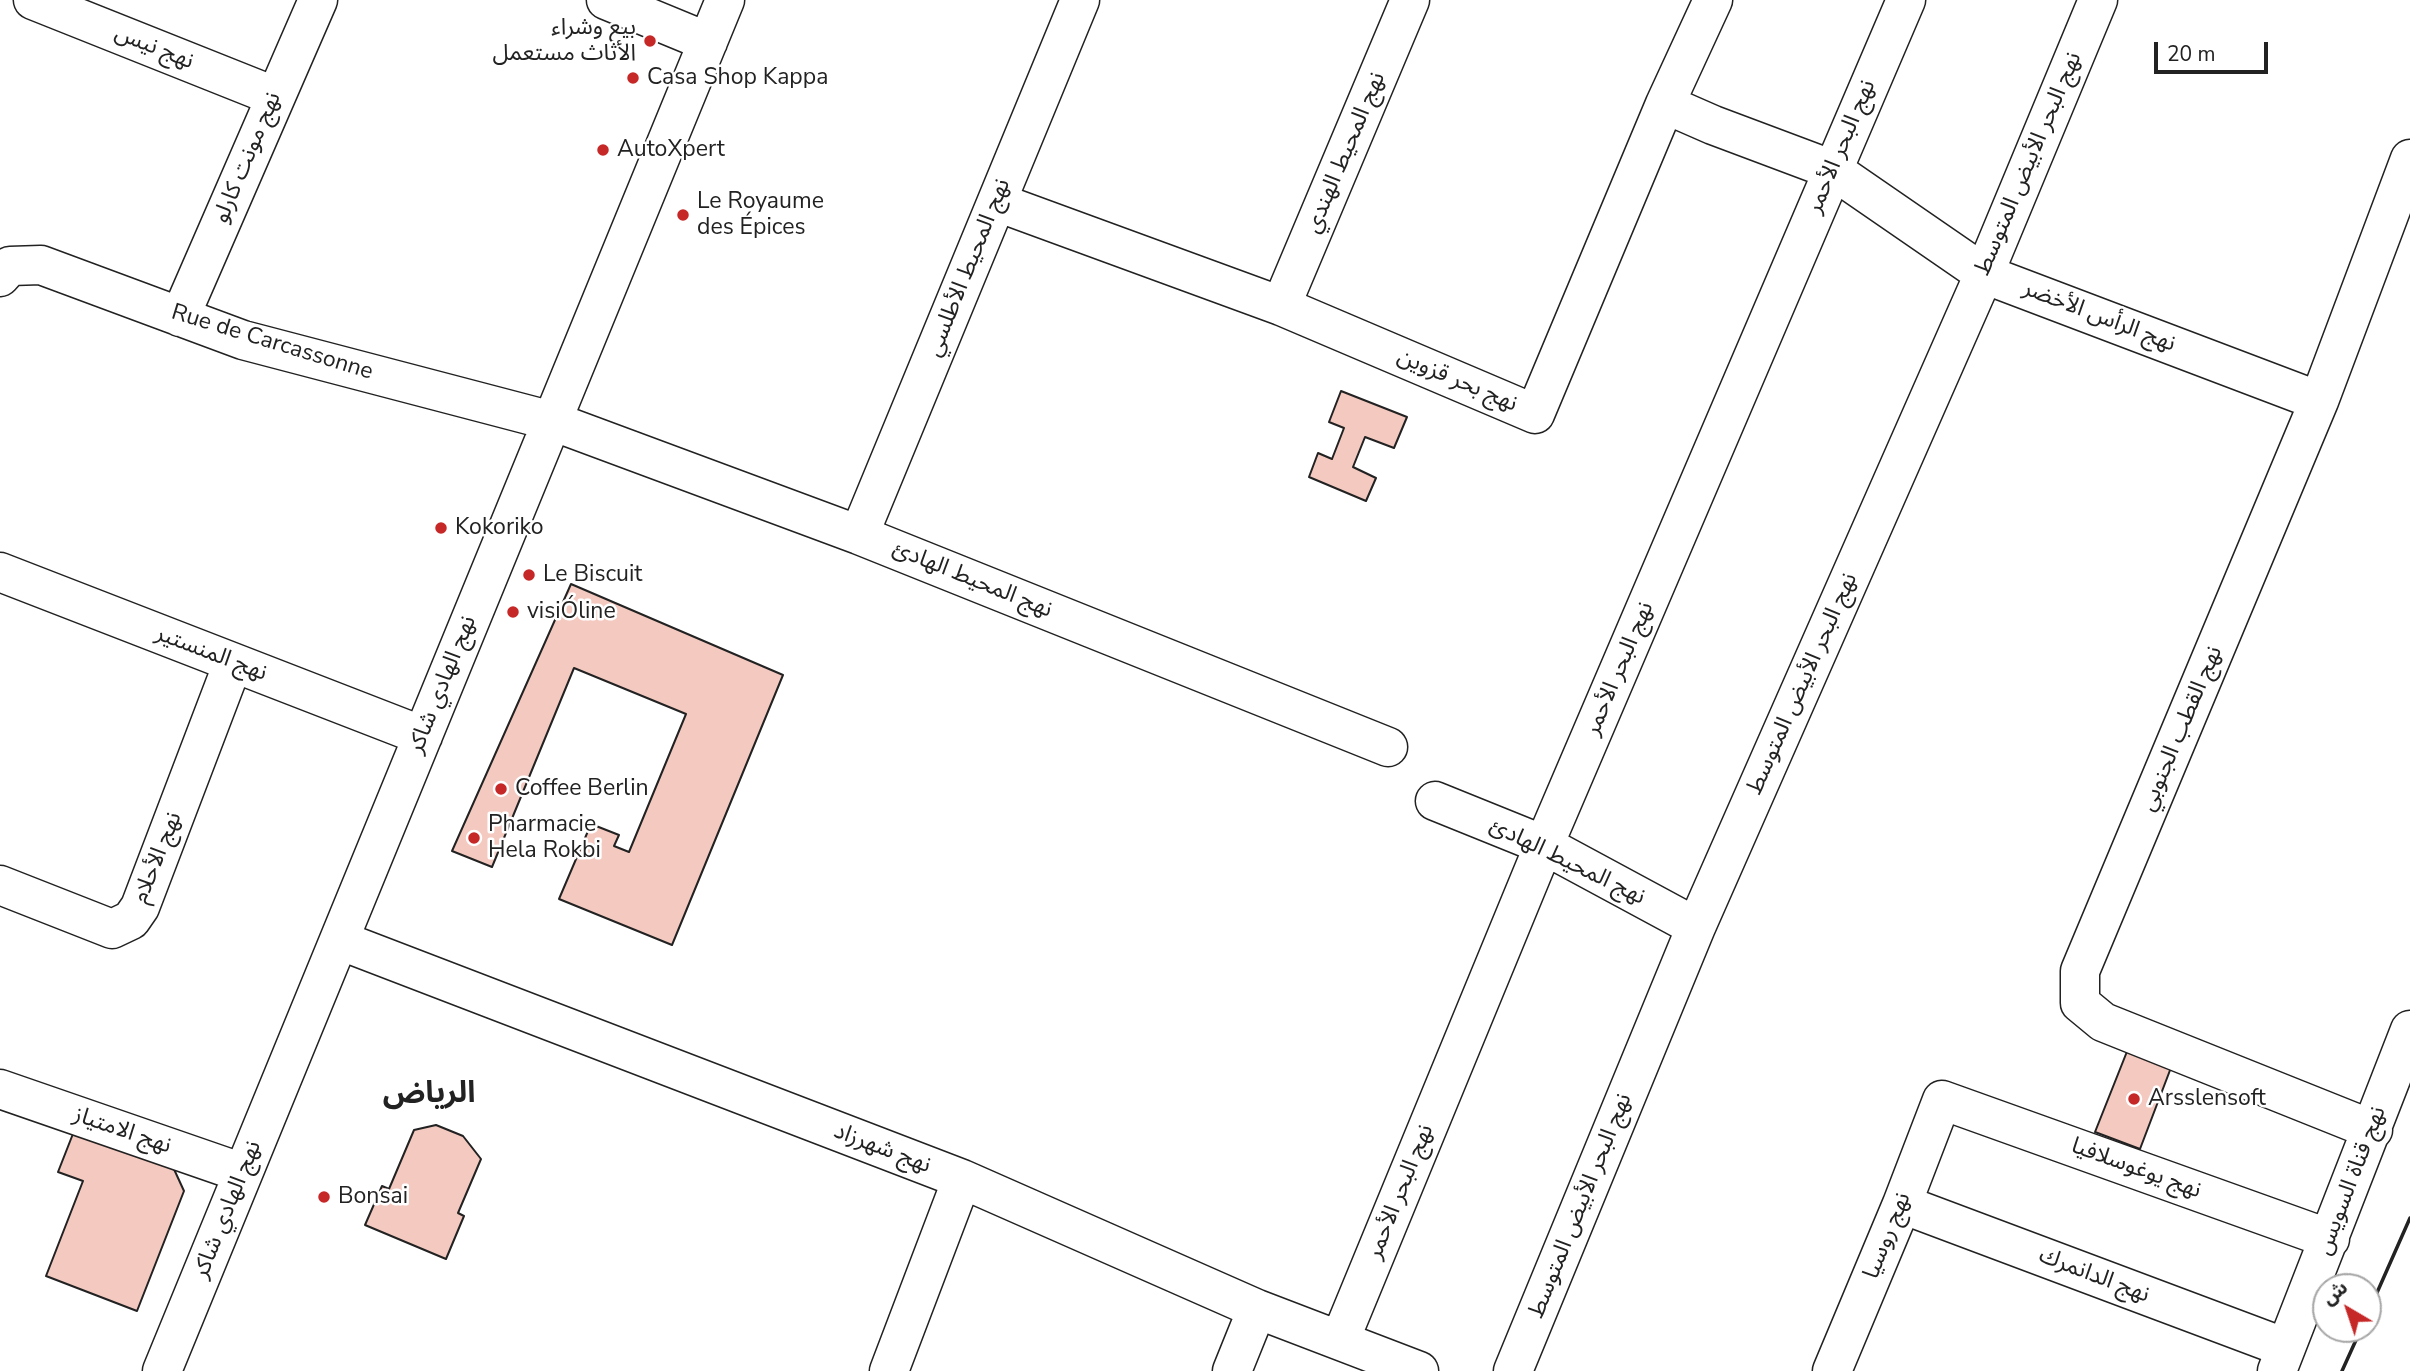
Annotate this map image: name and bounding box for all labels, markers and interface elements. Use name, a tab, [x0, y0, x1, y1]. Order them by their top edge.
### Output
place label: بيع وشراء الأثاث مستعمل	[493, 14, 636, 68]
street label: نهج نيس	[111, 20, 197, 76]
scale bar	[2158, 28, 2272, 72]
marker: بيع وشراء الأثاث مستعمل	[642, 33, 658, 49]
text: 20 m	[2167, 40, 2216, 68]
street label: نهج البحر الأبيض المتوسط	[1969, 48, 2089, 280]
place label: Casa Shop Kappa	[647, 64, 828, 92]
street label: نهج المحيط الهندي	[1300, 68, 1392, 238]
marker: Casa Shop Kappa	[625, 70, 641, 86]
street label: نهج البحر الأحمر	[1801, 76, 1883, 218]
street label: نهج مونت كارلو	[208, 88, 288, 228]
place label: AutoXpert	[617, 136, 725, 164]
marker: AutoXpert	[595, 142, 611, 158]
street label: نهج المحيط الأطلسي	[921, 175, 1017, 361]
place label: Le Royaume des Épices	[697, 188, 824, 242]
marker: Le Royaume des Épices	[675, 207, 691, 223]
street label: نهج الرأس الأخضر	[2019, 275, 2179, 359]
street label: Rue de Carcassonne	[168, 299, 376, 387]
street label: نهج بحر قزوين	[1393, 343, 1521, 419]
place label: Kokoriko	[455, 514, 543, 542]
marker: Kokoriko	[433, 520, 449, 536]
street label: نهج المحيط الهادئ	[888, 535, 1056, 625]
place label: Le Biscuit	[543, 561, 642, 589]
marker: Le Biscuit	[521, 567, 537, 583]
street label: نهج البحر الأبيض المتوسط	[1742, 569, 1864, 799]
place label: visiÓline	[527, 598, 616, 626]
street label: نهج البحر الأحمر	[1579, 598, 1661, 740]
marker: visiÓline	[505, 604, 521, 620]
street label: نهج الهادي شاكر	[403, 612, 483, 758]
street label: نهج المنستير	[151, 620, 271, 688]
street label: نهج القطب الجنوبي	[2135, 642, 2229, 816]
place label: Coffee Berlin	[515, 775, 649, 803]
marker: Coffee Berlin	[493, 781, 509, 797]
street label: نهج الأحلام	[127, 808, 189, 908]
place label: Pharmacie Hela Rokbi	[488, 811, 601, 865]
street label: نهج المحيط الهادئ	[1485, 812, 1649, 912]
marker: Pharmacie Hela Rokbi	[466, 830, 482, 846]
district label: الرياض	[383, 1077, 475, 1113]
place label: Arsslensoft	[2148, 1085, 2266, 1113]
street label: نهج البحر الأبيض المتوسط	[1523, 1090, 1639, 1322]
marker: Arsslensoft	[2126, 1091, 2142, 1107]
street label: نهج الامتياز	[69, 1101, 175, 1161]
street label: نهج قناة السويس	[2311, 1103, 2393, 1259]
street label: نهج شهرزاد	[830, 1118, 934, 1180]
street label: نهج البحر الأحمر	[1362, 1121, 1440, 1263]
street label: نهج يوغوسلافيا	[2067, 1133, 2205, 1205]
street label: نهج الهادي شاكر	[188, 1137, 268, 1283]
place label: Bonsai	[338, 1183, 408, 1211]
marker: Bonsai	[316, 1189, 332, 1205]
street label: نهج روسيا	[1858, 1189, 1918, 1283]
street label: نهج الدانمرك	[2035, 1242, 2153, 1310]
north arrow	[2312, 1273, 2382, 1343]
text: ش	[2317, 1275, 2353, 1312]

